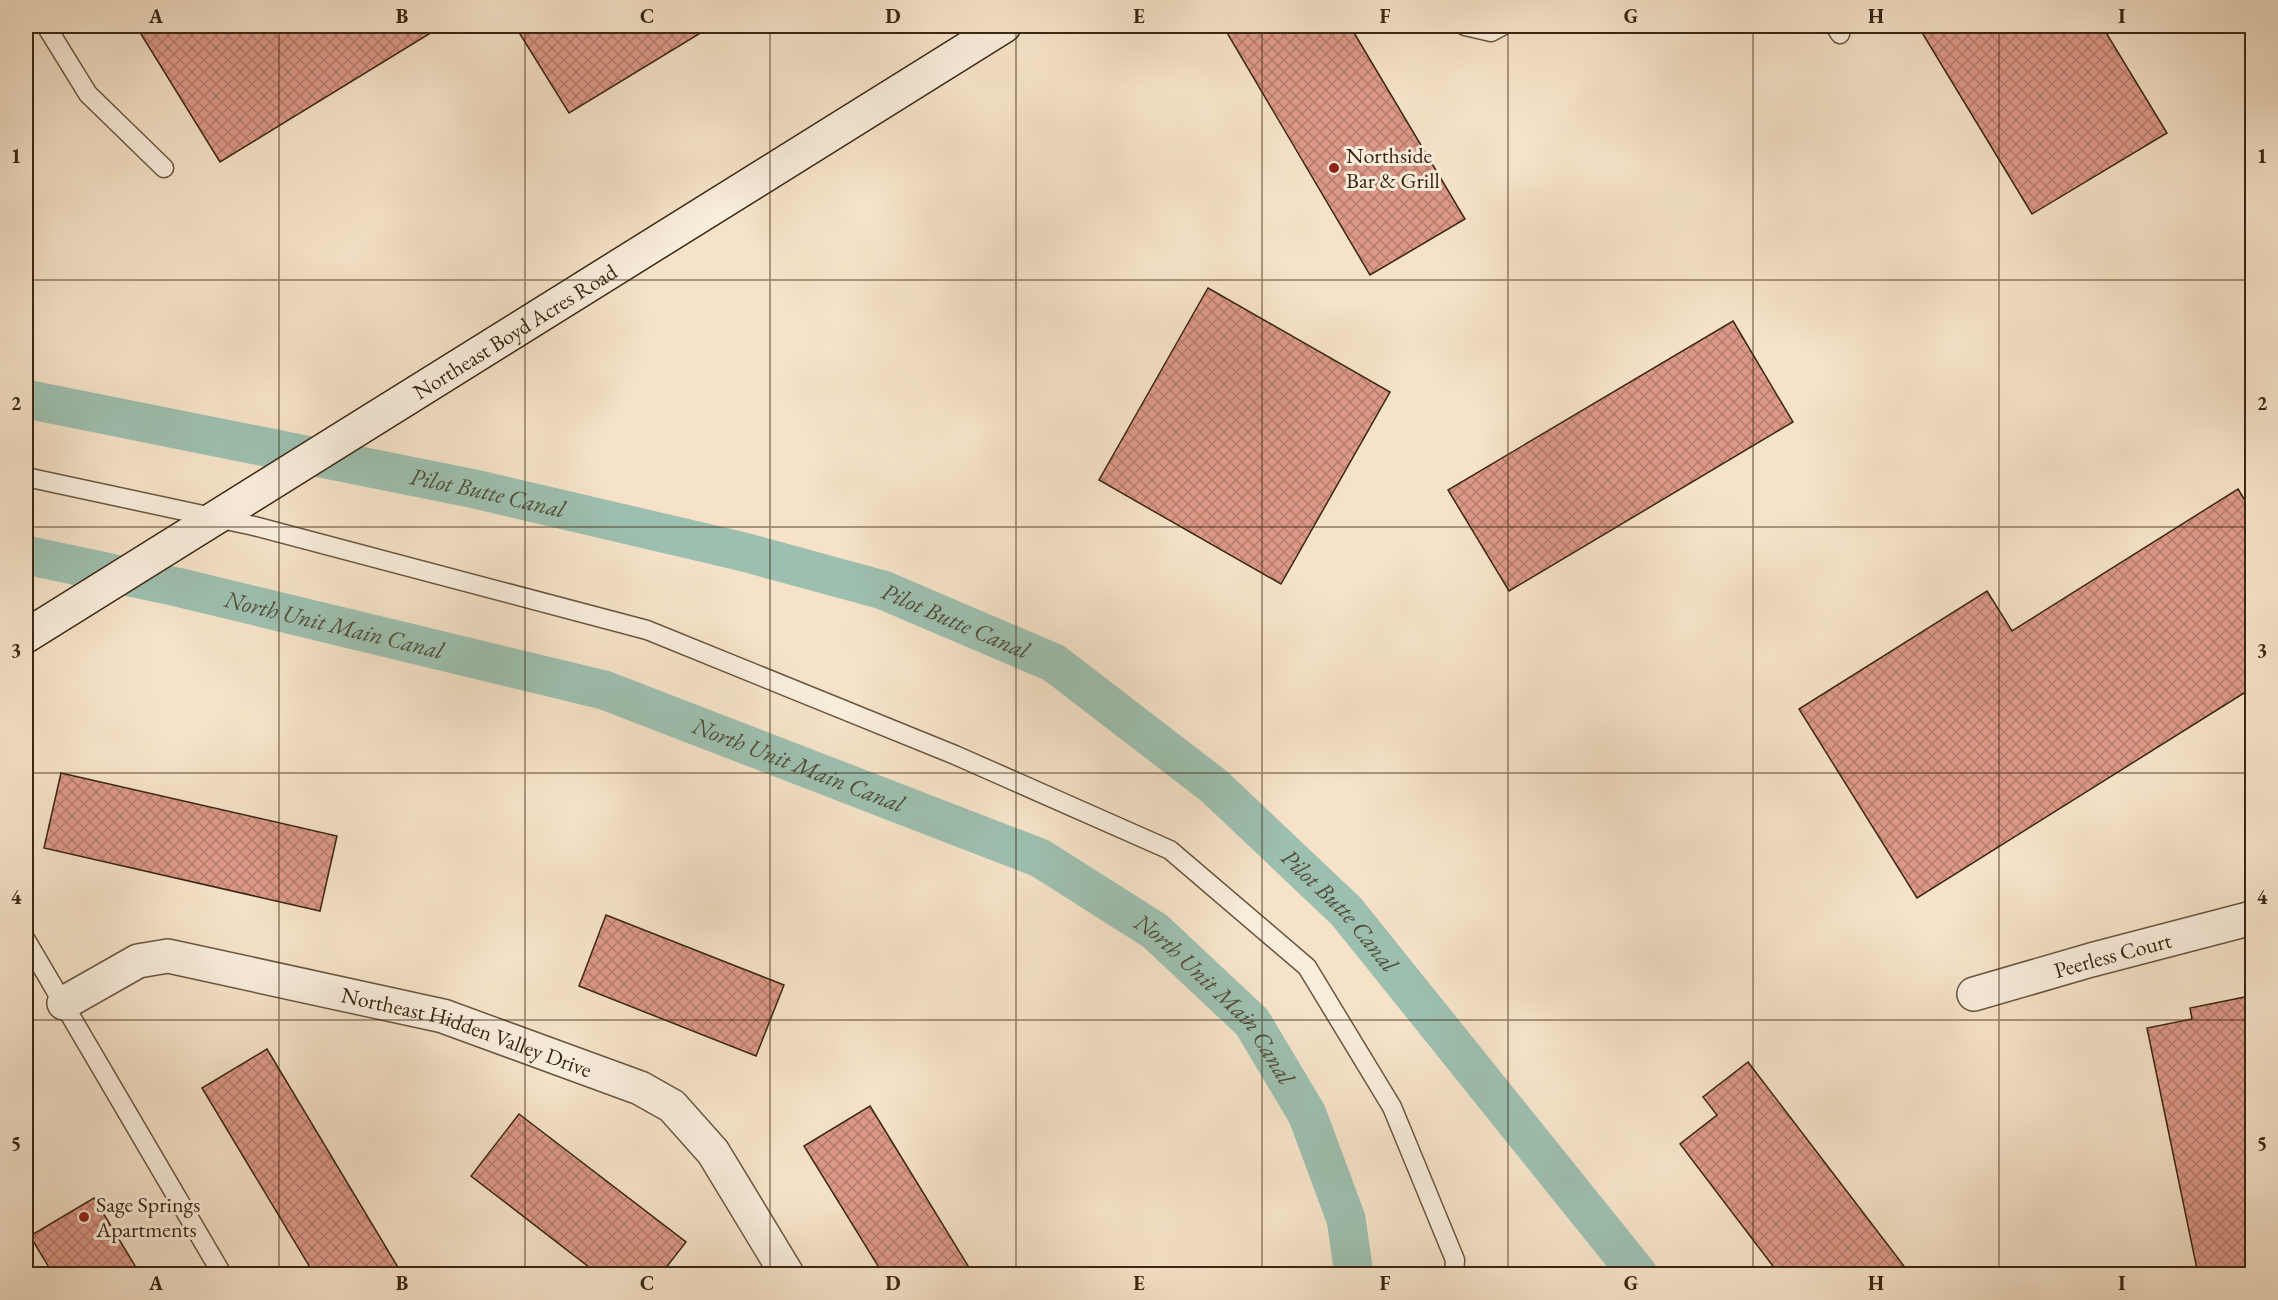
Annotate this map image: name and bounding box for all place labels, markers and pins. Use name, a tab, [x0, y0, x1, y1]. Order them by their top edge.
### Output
place label: Northside Bar & Grill	[1346, 141, 1440, 195]
marker: Northside Bar & Grill	[1327, 161, 1341, 175]
place label: Sage Springs Apartments	[95, 1190, 200, 1244]
marker: Sage Springs Apartments	[77, 1210, 91, 1224]

